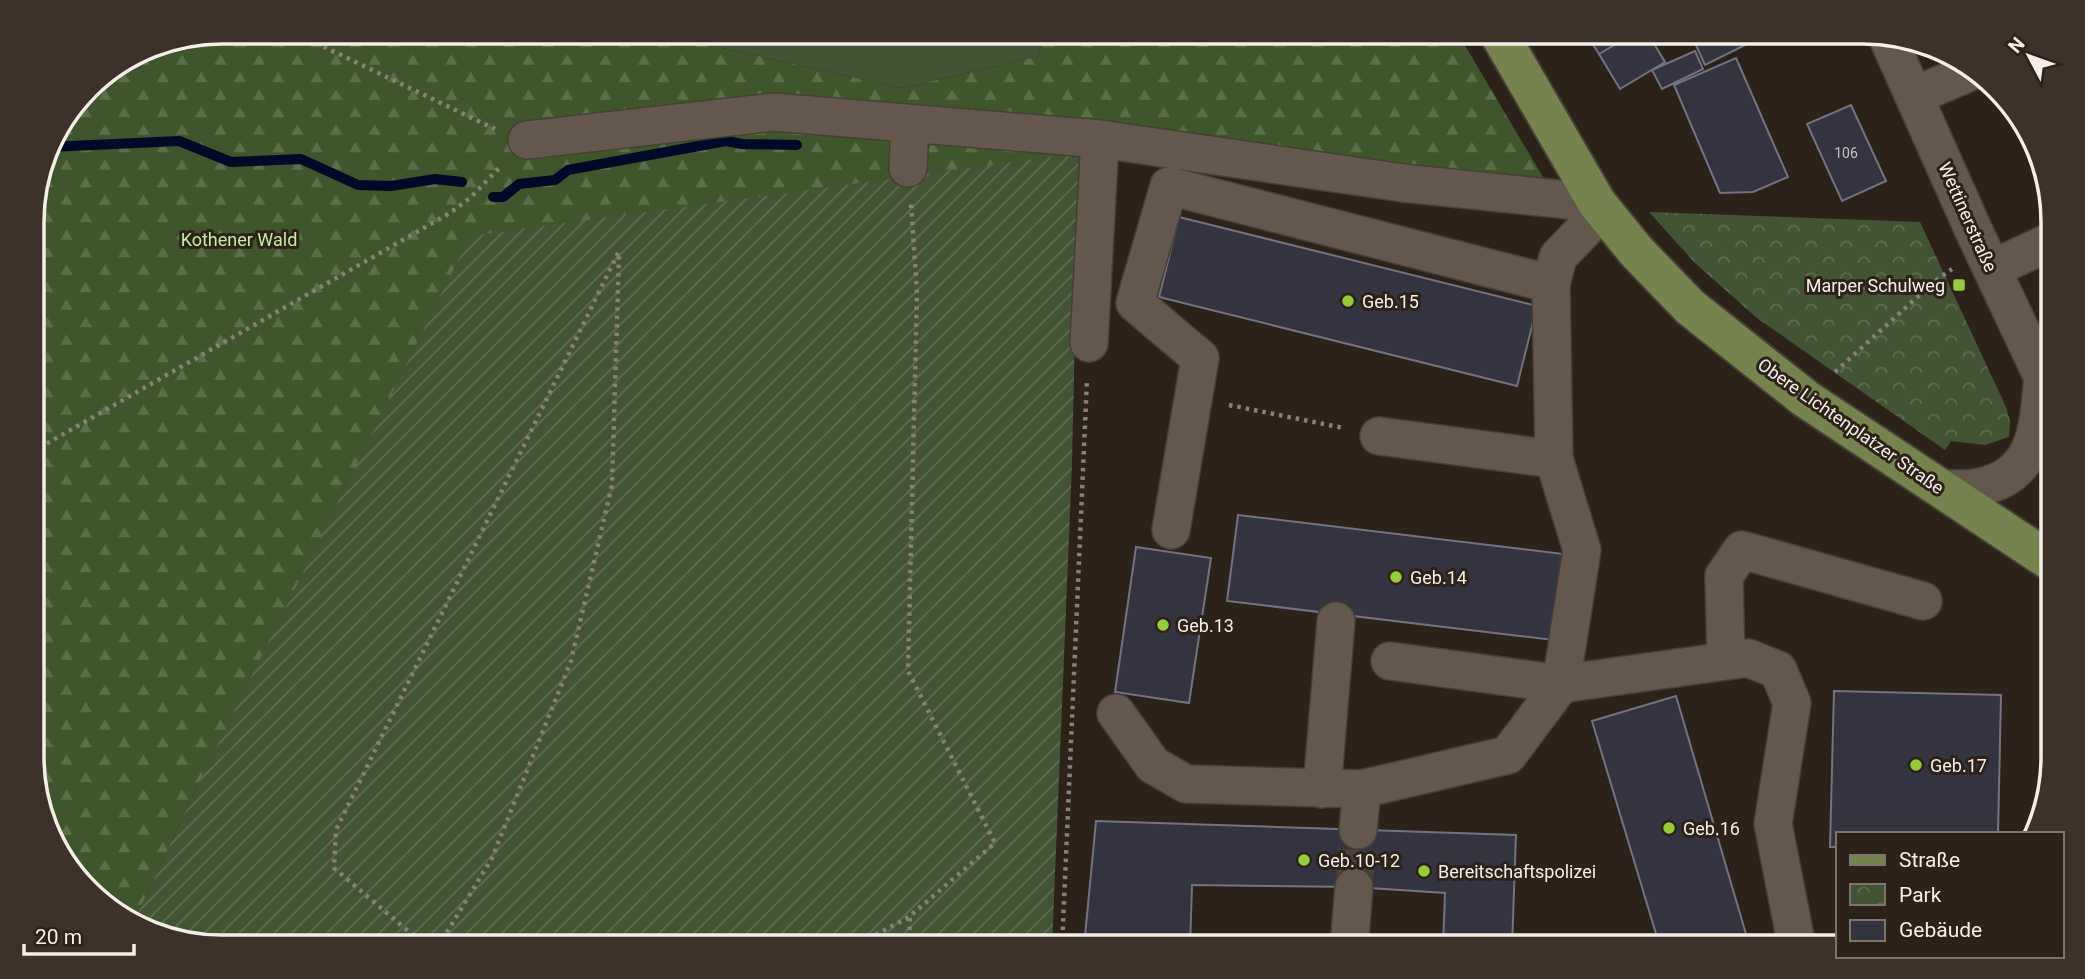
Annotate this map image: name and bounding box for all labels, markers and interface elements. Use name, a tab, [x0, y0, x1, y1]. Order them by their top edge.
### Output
north arrow	[1994, 21, 2064, 91]
text: N	[2003, 33, 2030, 58]
house number: 106	[1834, 145, 1858, 161]
street label: Wettinerstraße	[1934, 159, 2002, 275]
park label: Kothener Wald	[181, 229, 297, 250]
place label: Marper Schulweg	[1806, 275, 1945, 296]
marker: Marper Schulweg	[1951, 277, 1967, 293]
place label: Geb.15	[1362, 291, 1419, 312]
marker: Geb.15	[1340, 293, 1356, 309]
street label: Obere Lichtenplatzer Straße	[1754, 354, 1948, 498]
place label: Geb.14	[1410, 567, 1467, 588]
marker: Geb.14	[1388, 569, 1404, 585]
place label: Geb.13	[1177, 615, 1234, 636]
marker: Geb.13	[1155, 617, 1171, 633]
place label: Geb.17	[1930, 755, 1987, 776]
marker: Geb.17	[1908, 757, 1924, 773]
place label: Geb.16	[1683, 818, 1740, 839]
marker: Geb.16	[1661, 820, 1677, 836]
legend	[1836, 832, 2064, 958]
text: Straße	[1899, 848, 1960, 872]
place label: Geb.10-12	[1318, 850, 1400, 871]
marker: Geb.10-12	[1296, 852, 1312, 868]
place label: Bereitschaftspolizei	[1438, 861, 1596, 882]
marker: Bereitschaftspolizei	[1416, 863, 1432, 879]
text: Park	[1899, 883, 1942, 907]
scale bar	[24, 912, 135, 956]
text: Gebäude	[1899, 918, 1982, 942]
text: 20 m	[35, 925, 82, 949]

